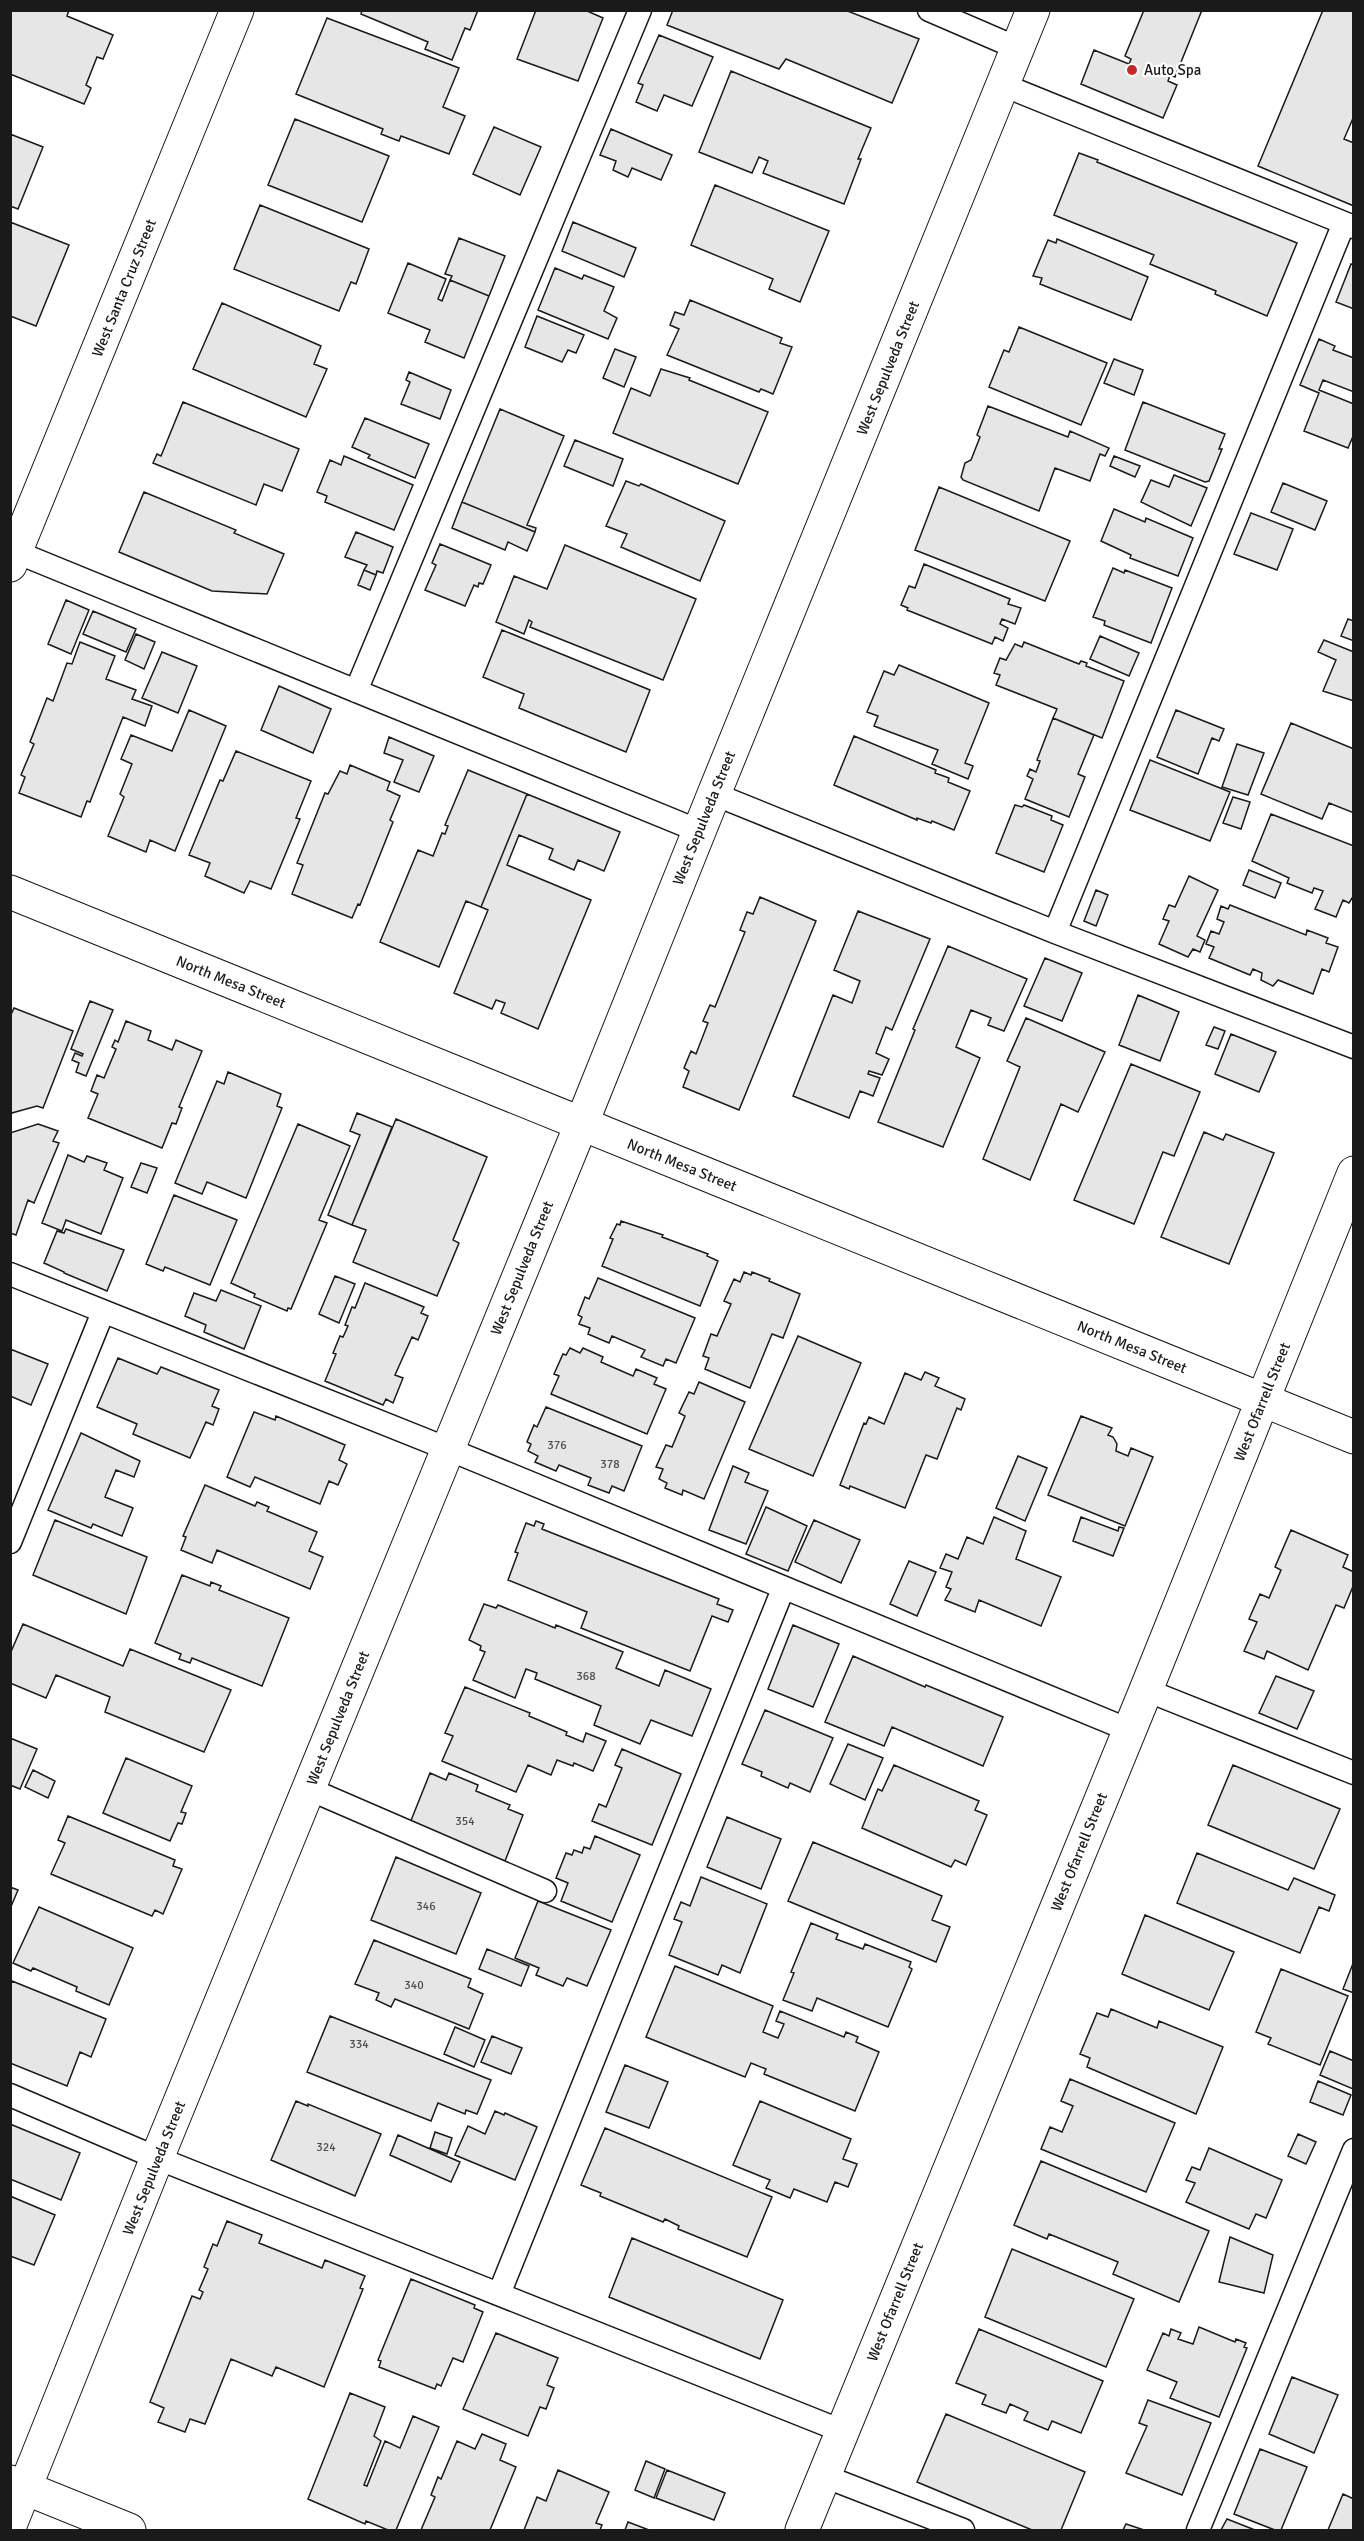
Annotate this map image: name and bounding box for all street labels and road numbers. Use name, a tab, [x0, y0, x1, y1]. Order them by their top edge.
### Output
street label: West Santa Cruz Street	[88, 217, 160, 359]
street label: West Sepulveda Street	[853, 298, 923, 438]
street label: West Sepulveda Street	[669, 748, 739, 888]
street label: North Mesa Street	[174, 952, 288, 1012]
street label: North Mesa Street	[625, 1135, 739, 1195]
street label: West Sepulveda Street	[487, 1198, 557, 1338]
street label: North Mesa Street	[1075, 1317, 1189, 1377]
street label: West Ofarrell Street	[1230, 1340, 1294, 1464]
street label: West Sepulveda Street	[303, 1648, 373, 1788]
street label: West Ofarrell Street	[1047, 1790, 1111, 1914]
street label: West Sepulveda Street	[119, 2098, 189, 2238]
street label: West Ofarrell Street	[863, 2240, 927, 2364]

